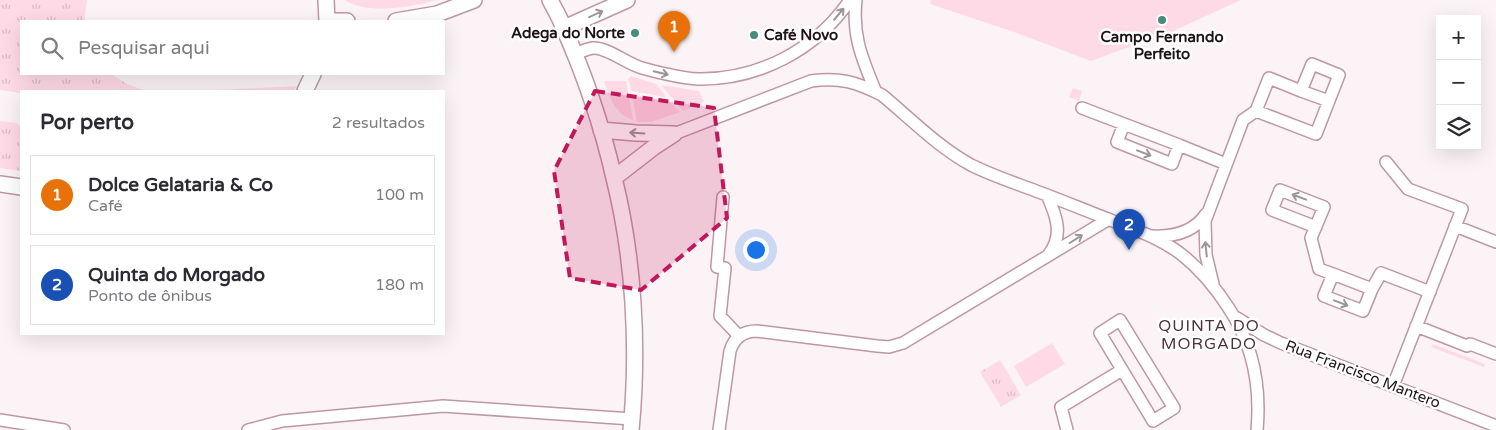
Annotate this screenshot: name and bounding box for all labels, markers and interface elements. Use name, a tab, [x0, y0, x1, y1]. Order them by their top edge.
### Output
one-way arrow	[833, 8, 844, 21]
one-way arrow	[588, 9, 603, 19]
pin: 1	[658, 11, 690, 52]
marker: Campo Fernando Perfeito	[1156, 14, 1168, 26]
map controls	[1436, 15, 1481, 150]
button: +	[1436, 15, 1481, 60]
search box	[20, 20, 445, 75]
place label: Adega do Norte	[511, 24, 626, 43]
place label: Café Novo	[764, 26, 838, 44]
marker: Adega do Norte	[629, 27, 641, 39]
place label: Campo Fernando Perfeito	[1100, 28, 1224, 63]
marker: Café Novo	[748, 29, 760, 41]
icon: search	[38, 34, 66, 62]
text: Pesquisar aqui	[78, 37, 210, 59]
button: −	[1436, 60, 1481, 105]
one-way arrow	[653, 69, 669, 78]
button: layers	[1436, 105, 1481, 150]
text: Por perto	[40, 110, 134, 135]
text: 2 resultados	[332, 113, 425, 133]
one-way arrow	[630, 129, 646, 138]
one-way arrow	[1136, 149, 1151, 158]
text: Dolce Gelataria & Co	[88, 174, 273, 196]
text: 1	[52, 185, 62, 205]
text: 100 m	[375, 185, 424, 205]
one-way arrow	[1292, 192, 1307, 201]
text: Café	[88, 196, 123, 216]
pin: 2	[1113, 209, 1145, 250]
one-way arrow	[1069, 234, 1083, 244]
your location	[743, 237, 769, 263]
one-way arrow	[1201, 241, 1211, 257]
text: Quinta do Morgado	[88, 264, 265, 286]
text: 2	[52, 275, 62, 295]
text: 180 m	[375, 275, 424, 295]
text: Ponto de ônibus	[88, 286, 212, 306]
one-way arrow	[1333, 299, 1348, 308]
district label: QUINTA DO MORGADO	[1158, 316, 1260, 354]
street label: Rua Francisco Mantero	[1283, 336, 1443, 412]

